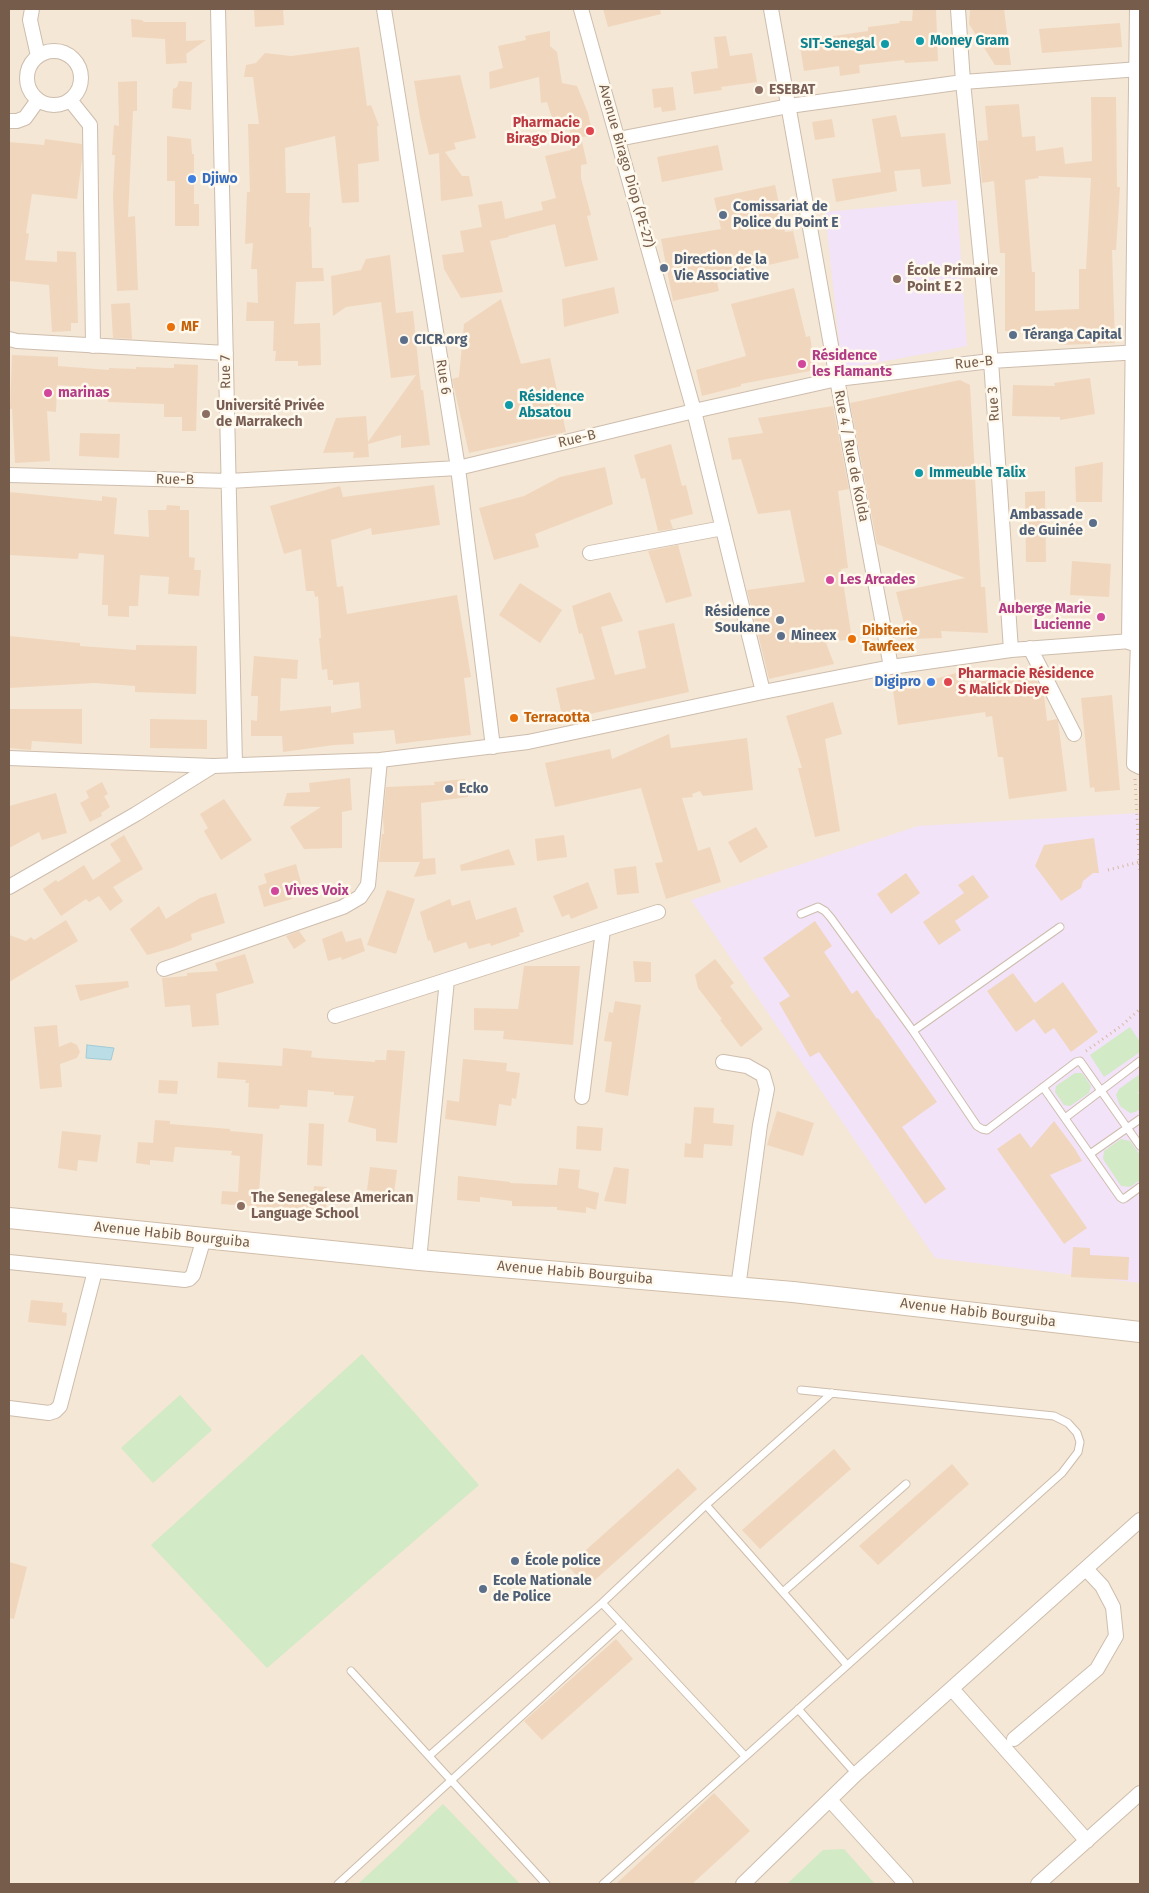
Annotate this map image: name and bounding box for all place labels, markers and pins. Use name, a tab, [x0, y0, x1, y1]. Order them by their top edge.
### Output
place label: Money Gram	[930, 33, 1009, 49]
marker: Money Gram	[914, 35, 926, 47]
place label: SIT-Senegal	[800, 36, 875, 52]
marker: SIT-Senegal	[879, 38, 891, 50]
place label: ESEBAT	[769, 82, 815, 98]
marker: ESEBAT	[753, 84, 765, 96]
place label: Pharmacie Birago Diop	[506, 115, 580, 148]
marker: Pharmacie Birago Diop	[584, 125, 596, 137]
place label: Djiwo	[202, 171, 238, 187]
marker: Djiwo	[186, 173, 198, 185]
place label: Comissariat de Police du Point E	[733, 199, 839, 232]
marker: Comissariat de Police du Point E	[717, 209, 729, 221]
place label: Direction de la Vie Associative	[674, 252, 769, 284]
marker: Direction de la Vie Associative	[658, 262, 670, 274]
place label: École Primaire Point E 2	[907, 263, 998, 296]
marker: École Primaire Point E 2	[891, 273, 903, 285]
place label: MF	[181, 319, 199, 335]
marker: MF	[165, 321, 177, 333]
place label: Téranga Capital	[1023, 327, 1122, 343]
marker: Téranga Capital	[1007, 329, 1019, 341]
place label: CICR.org	[414, 332, 467, 348]
marker: CICR.org	[398, 334, 410, 346]
place label: Résidence les Flamants	[812, 348, 892, 381]
marker: Résidence les Flamants	[796, 358, 808, 370]
place label: marinas	[58, 385, 109, 401]
marker: marinas	[42, 387, 54, 399]
place label: Résidence Absatou	[519, 389, 584, 422]
place label: Université Privée de Marrakech	[216, 398, 324, 431]
marker: Résidence Absatou	[503, 399, 515, 411]
marker: Université Privée de Marrakech	[200, 408, 212, 420]
place label: Immeuble Talix	[929, 465, 1026, 481]
marker: Immeuble Talix	[913, 467, 925, 479]
place label: Ambassade de Guinée	[1010, 507, 1083, 540]
marker: Ambassade de Guinée	[1087, 517, 1099, 529]
place label: Les Arcades	[840, 572, 915, 588]
marker: Les Arcades	[824, 574, 836, 586]
place label: Auberge Marie Lucienne	[999, 601, 1091, 634]
place label: Résidence Soukane	[705, 604, 770, 636]
marker: Auberge Marie Lucienne	[1095, 611, 1107, 623]
marker: Résidence Soukane	[774, 614, 786, 626]
place label: Dibiterie Tawfeex	[862, 623, 918, 656]
place label: Mineex	[791, 628, 836, 644]
marker: Mineex	[775, 630, 787, 642]
marker: Dibiterie Tawfeex	[846, 633, 858, 645]
place label: Pharmacie Résidence S Malick Dieye	[958, 666, 1094, 699]
place label: Digipro	[875, 674, 921, 690]
marker: Digipro	[925, 676, 937, 688]
marker: Pharmacie Résidence S Malick Dieye	[942, 676, 954, 688]
place label: Terracotta	[524, 710, 590, 726]
marker: Terracotta	[508, 712, 520, 724]
place label: Ecko	[459, 781, 489, 797]
marker: Ecko	[443, 783, 455, 795]
place label: Vives Voix	[285, 883, 349, 899]
marker: Vives Voix	[269, 885, 281, 897]
place label: The Senegalese American Language School	[251, 1190, 413, 1222]
marker: The Senegalese American Language School	[235, 1200, 247, 1212]
place label: École police	[525, 1553, 601, 1569]
marker: École police	[509, 1555, 521, 1567]
place label: Ecole Nationale de Police	[493, 1573, 592, 1605]
marker: Ecole Nationale de Police	[477, 1583, 489, 1595]

